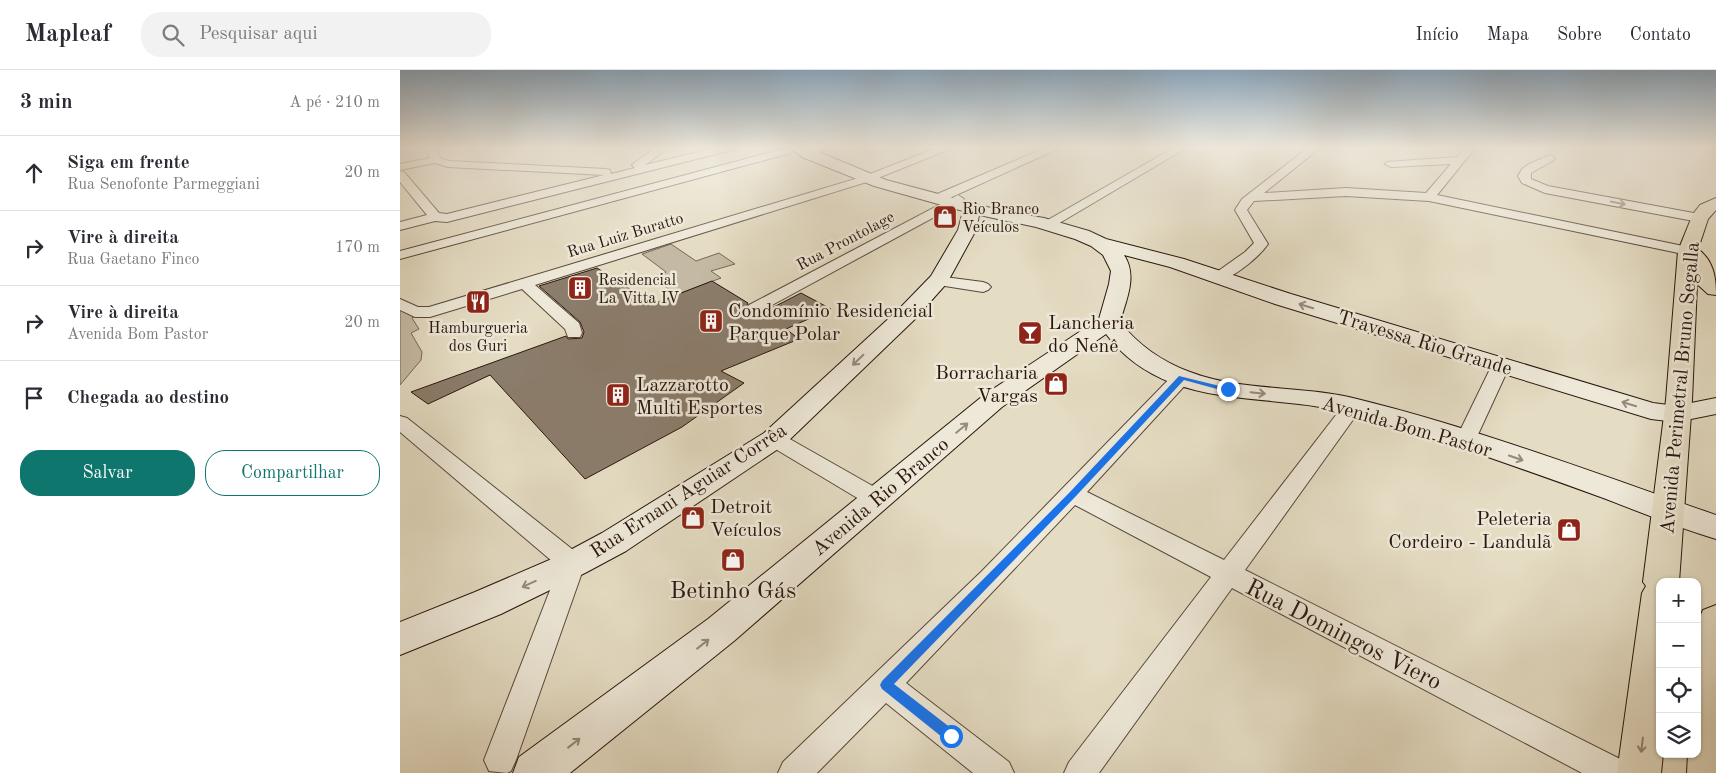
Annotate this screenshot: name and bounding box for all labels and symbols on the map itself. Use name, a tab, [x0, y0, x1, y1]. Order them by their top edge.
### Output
one-way arrow	[1610, 199, 1626, 208]
place label: Rio Branco Veículos	[962, 202, 1039, 236]
shop icon: Rio Branco Veículos	[932, 204, 958, 230]
street label: Rua Prontolage	[794, 209, 897, 274]
street label: Rua Luiz Buratto	[566, 211, 686, 261]
street label: Avenida Perimetral Bruno Segalla	[1658, 241, 1704, 535]
place label: Residencial La Vitta IV	[598, 273, 679, 307]
building icon: Residencial La Vitta IV	[567, 275, 593, 301]
restaurant icon: Hamburgueria dos Guri	[465, 289, 491, 315]
one-way arrow	[1298, 301, 1314, 311]
place label: Condomínio Residencial Parque Polar	[728, 302, 933, 345]
building icon: Condomínio Residencial Parque Polar	[698, 308, 724, 334]
street label: Travessa Rio Grande	[1335, 308, 1514, 380]
place label: Lancheria do Nenê	[1048, 314, 1134, 357]
bar icon: Lancheria do Nenê	[1017, 320, 1043, 346]
place label: Hamburgueria dos Guri	[428, 321, 528, 355]
one-way arrow	[852, 354, 864, 367]
place label: Borracharia Vargas	[935, 364, 1038, 407]
shop icon: Borracharia Vargas	[1043, 371, 1069, 397]
place label: Lazzarotto Multi Esportes	[636, 376, 763, 419]
route end	[1217, 378, 1240, 401]
building icon: Lazzarotto Multi Esportes	[605, 382, 631, 408]
one-way arrow	[1249, 388, 1265, 398]
street label: Avenida Bom Pastor	[1319, 394, 1494, 462]
one-way arrow	[1621, 398, 1637, 408]
street label: Rua Ernani Aguiar Corrêa	[587, 421, 791, 563]
one-way arrow	[955, 422, 968, 433]
street label: Avenida Rio Branco	[809, 435, 953, 560]
one-way arrow	[1508, 454, 1523, 463]
place label: Detroit Veículos	[710, 498, 782, 541]
shop icon: Detroit Veículos	[680, 505, 706, 531]
place label: Peleteria Cordeiro - Landulã	[1388, 510, 1552, 553]
shop icon: Peleteria Cordeiro - Landulã	[1556, 517, 1582, 543]
shop icon: Betinho Gás	[720, 547, 746, 573]
street label: Rua Domingos Viero	[1241, 576, 1445, 696]
one-way arrow	[522, 580, 537, 589]
place label: Betinho Gás	[670, 580, 796, 604]
one-way arrow	[696, 639, 709, 650]
route start	[940, 725, 963, 748]
one-way arrow	[1637, 737, 1647, 753]
one-way arrow	[567, 738, 580, 749]

